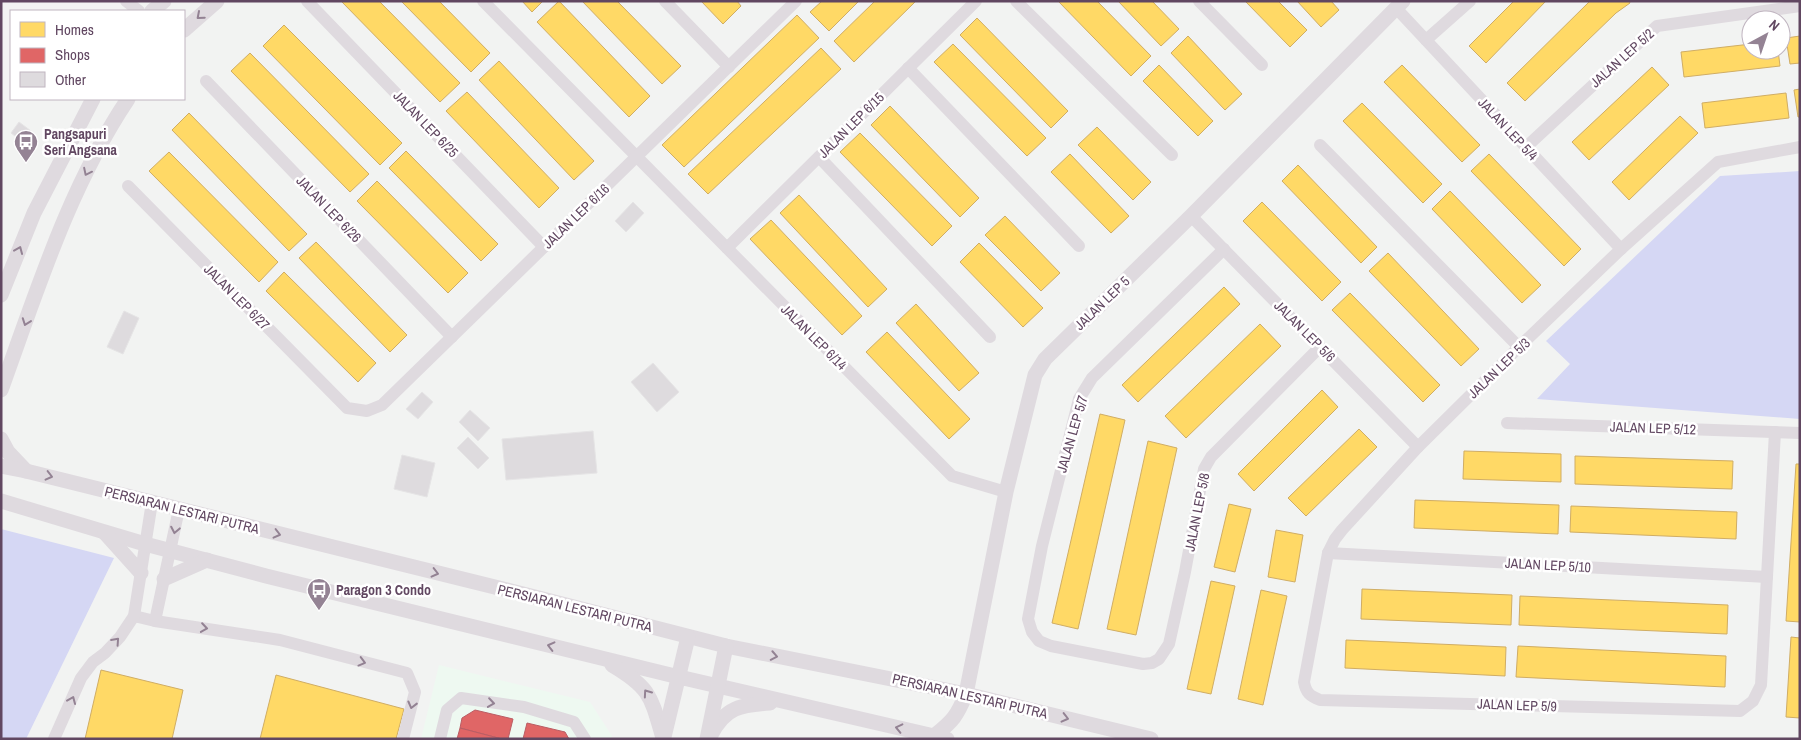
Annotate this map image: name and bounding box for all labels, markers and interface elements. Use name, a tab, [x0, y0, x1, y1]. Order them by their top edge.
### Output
legend	[10, 10, 185, 100]
one-way arrow	[197, 10, 206, 19]
north arrow	[1741, 10, 1791, 60]
text: N	[1765, 15, 1783, 35]
text: Homes	[55, 19, 94, 40]
street label: JALAN LEP 5/2	[1586, 25, 1658, 91]
text: Shops	[55, 44, 90, 65]
text: Other	[55, 69, 86, 90]
street label: JALAN LEP 6/25	[390, 87, 462, 161]
street label: JALAN LEP 6/15	[814, 88, 888, 162]
street label: JALAN LEP 5/4	[1474, 94, 1542, 165]
place label: Pangsapuri Seri Angsana	[44, 125, 118, 159]
bus stop icon: Pangsapuri Seri Angsana	[13, 129, 39, 163]
one-way arrow	[83, 167, 93, 176]
street label: JALAN LEP 6/26	[293, 172, 365, 246]
street label: JALAN LEP 6/16	[539, 180, 613, 252]
one-way arrow	[12, 246, 23, 255]
street label: JALAN LEP 6/27	[200, 260, 274, 334]
street label: JALAN LEP 5	[1071, 272, 1133, 334]
street label: JALAN LEP 5/6	[1271, 297, 1339, 365]
street label: JALAN LEP 6/14	[777, 300, 851, 374]
one-way arrow	[22, 317, 32, 326]
street label: JALAN LEP 5/3	[1464, 334, 1534, 402]
street label: JALAN LEP 5/7	[1052, 393, 1092, 475]
street label: JALAN LEP 5/12	[1610, 418, 1696, 438]
one-way arrow	[44, 470, 53, 481]
street label: JALAN LEP 5/8	[1181, 471, 1213, 553]
street label: PERSIARAN LESTARI PUTRA	[103, 482, 261, 538]
one-way arrow	[170, 526, 181, 534]
one-way arrow	[273, 528, 282, 539]
street label: JALAN LEP 5/10	[1505, 554, 1591, 576]
one-way arrow	[430, 567, 439, 577]
bus stop icon: Paragon 3 Condo	[306, 577, 332, 611]
street label: PERSIARAN LESTARI PUTRA	[496, 580, 654, 636]
place label: Paragon 3 Condo	[336, 581, 431, 599]
one-way arrow	[199, 623, 208, 633]
one-way arrow	[110, 638, 119, 647]
one-way arrow	[546, 641, 555, 652]
one-way arrow	[769, 650, 778, 660]
one-way arrow	[358, 656, 366, 666]
street label: PERSIARAN LESTARI PUTRA	[891, 669, 1050, 723]
one-way arrow	[643, 689, 653, 698]
street label: JALAN LEP 5/9	[1477, 695, 1557, 715]
one-way arrow	[66, 696, 77, 705]
one-way arrow	[487, 697, 496, 707]
one-way arrow	[407, 701, 418, 710]
one-way arrow	[1060, 712, 1069, 723]
one-way arrow	[895, 723, 904, 734]

